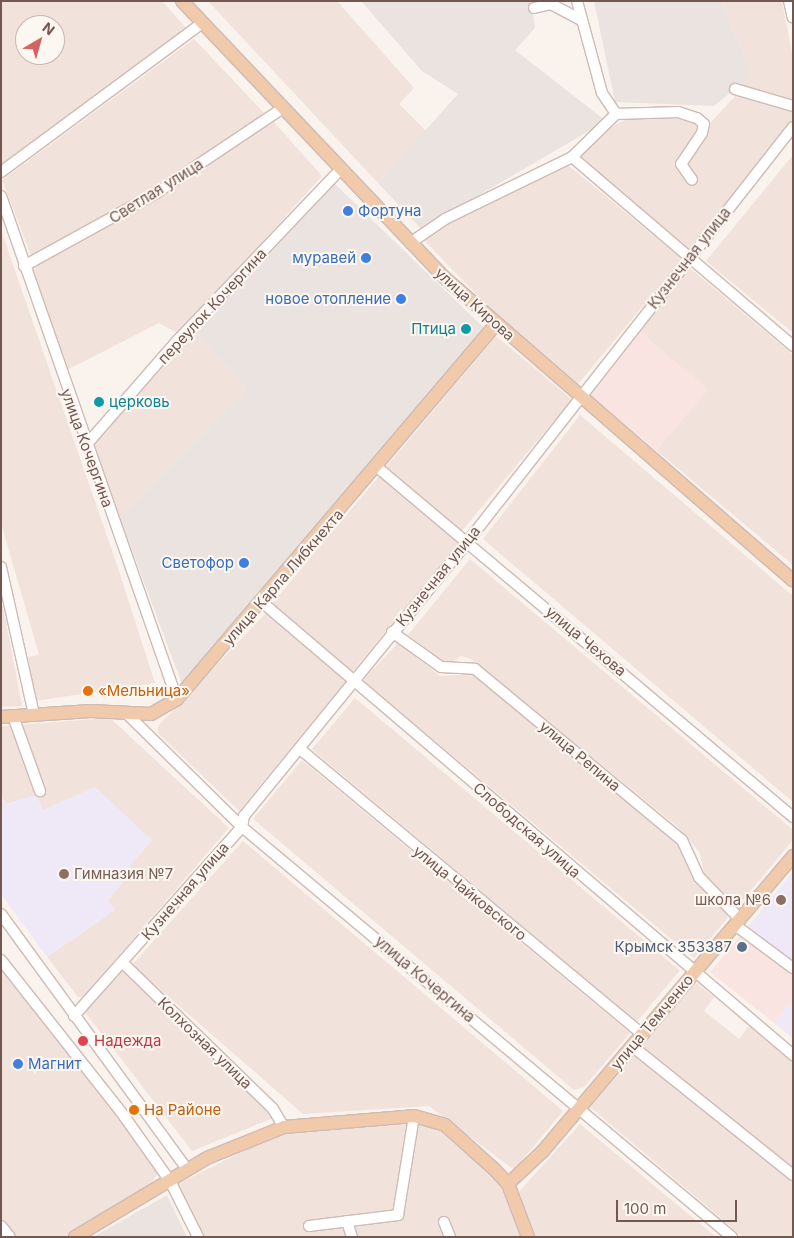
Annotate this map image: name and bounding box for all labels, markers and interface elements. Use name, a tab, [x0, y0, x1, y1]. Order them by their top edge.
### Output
north arrow	[15, 15, 65, 65]
text: N	[39, 19, 58, 39]
street label: Светлая улица	[106, 155, 206, 227]
place label: Фортуна	[358, 202, 422, 220]
street label: Кузнечная улица	[644, 204, 734, 312]
marker: Фортуна	[342, 205, 354, 217]
street label: переулок Кочергина	[154, 245, 270, 367]
place label: муравей	[292, 249, 356, 267]
marker: муравей	[360, 252, 372, 264]
street label: улица Кирова	[431, 264, 519, 344]
place label: новое отопление	[265, 290, 391, 308]
marker: новое отопление	[395, 293, 407, 305]
place label: Птица	[411, 320, 456, 338]
marker: Птица	[460, 323, 472, 335]
street label: улица Кочергина	[57, 386, 117, 510]
place label: церковь	[109, 393, 170, 411]
marker: церковь	[93, 396, 105, 408]
street label: улица Карла Либкнехта	[219, 505, 347, 649]
street label: Кузнечная улица	[392, 522, 484, 630]
place label: Светофор	[162, 554, 234, 572]
marker: Светофор	[238, 557, 250, 569]
street label: улица Чехова	[542, 602, 630, 680]
place label: «Мельница»	[98, 682, 190, 700]
marker: «Мельница»	[82, 685, 94, 697]
street label: улица Репина	[536, 717, 624, 795]
street label: Слободская улица	[470, 779, 584, 881]
street label: Кузнечная улица	[138, 838, 232, 944]
street label: улица Чайковского	[410, 842, 530, 944]
place label: Гимназия №7	[74, 865, 173, 883]
marker: Гимназия №7	[58, 868, 70, 880]
place label: школа №6	[695, 891, 771, 909]
marker: школа №6	[775, 894, 787, 906]
street label: улица Кочергина	[371, 932, 479, 1026]
place label: Крымск 353387	[615, 938, 732, 956]
marker: Крымск 353387	[736, 941, 748, 953]
street label: улица Темченко	[607, 971, 697, 1073]
street label: Колхозная улица	[154, 994, 256, 1092]
place label: Надежда	[94, 1032, 161, 1050]
marker: Надежда	[76, 1034, 90, 1048]
place label: Магнит	[28, 1055, 81, 1073]
marker: Магнит	[12, 1058, 24, 1070]
place label: На Районе	[144, 1101, 221, 1119]
marker: На Районе	[128, 1104, 140, 1116]
scale bar	[619, 1190, 740, 1222]
text: 100 m	[624, 1199, 666, 1218]

